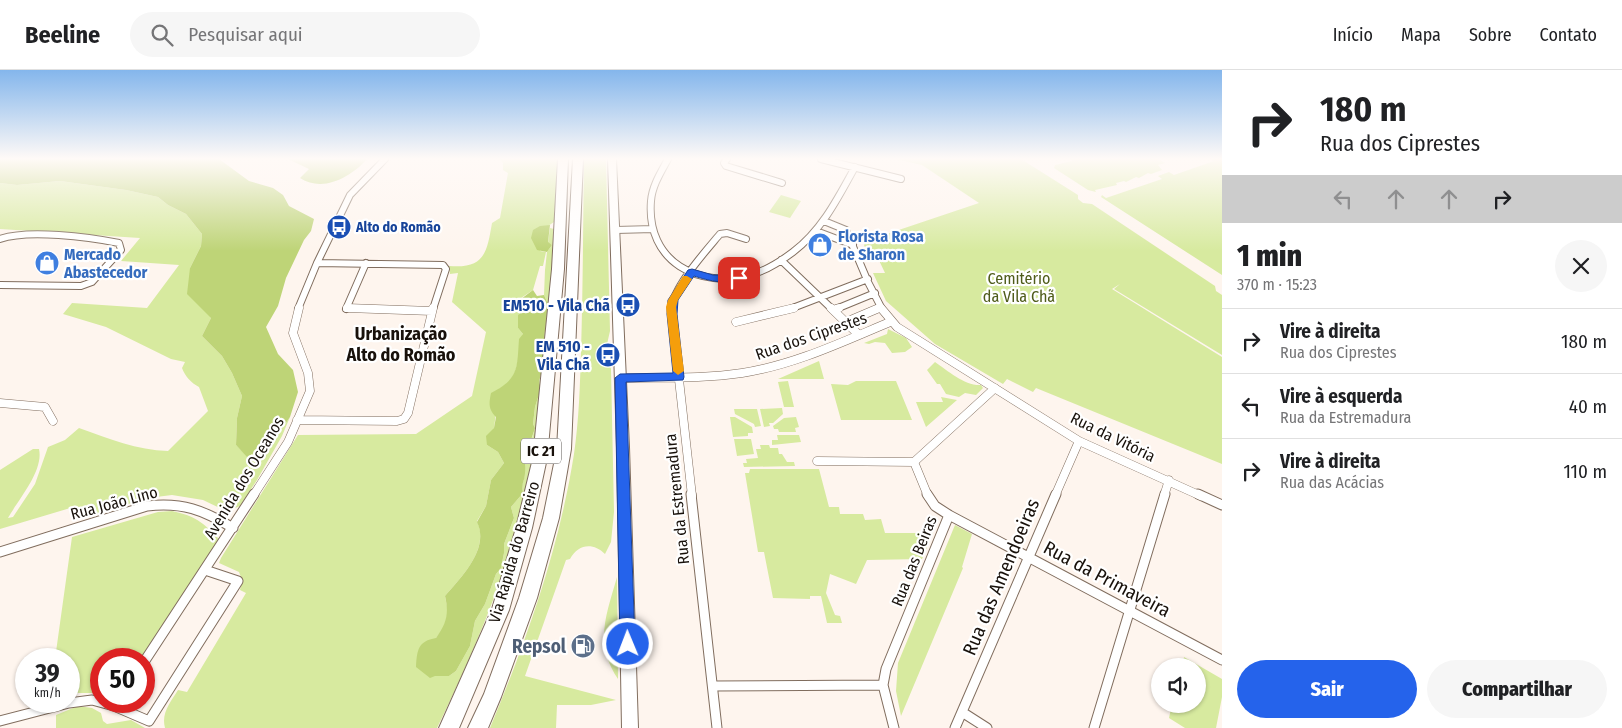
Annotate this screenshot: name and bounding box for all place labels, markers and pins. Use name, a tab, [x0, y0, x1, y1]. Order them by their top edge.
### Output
bus stop icon: Alto do Romão	[326, 214, 352, 240]
place label: Alto do Romão	[355, 219, 441, 236]
place label: Florista Rosa de Sharon	[838, 227, 924, 264]
shop icon: Florista Rosa de Sharon	[807, 232, 833, 258]
place label: Mercado Abastecedor	[63, 245, 148, 282]
shop icon: Mercado Abastecedor	[34, 250, 60, 276]
pin	[718, 257, 760, 299]
bus stop icon: EM510 - Vila Chã	[615, 292, 641, 318]
place label: EM510 - Vila Chã	[503, 296, 610, 315]
place label: EM 510 - Vila Chã	[536, 337, 590, 374]
bus stop icon: EM 510 - Vila Chã	[595, 342, 621, 368]
fuel station icon: Repsol	[570, 633, 596, 659]
place label: Repsol	[512, 635, 567, 658]

